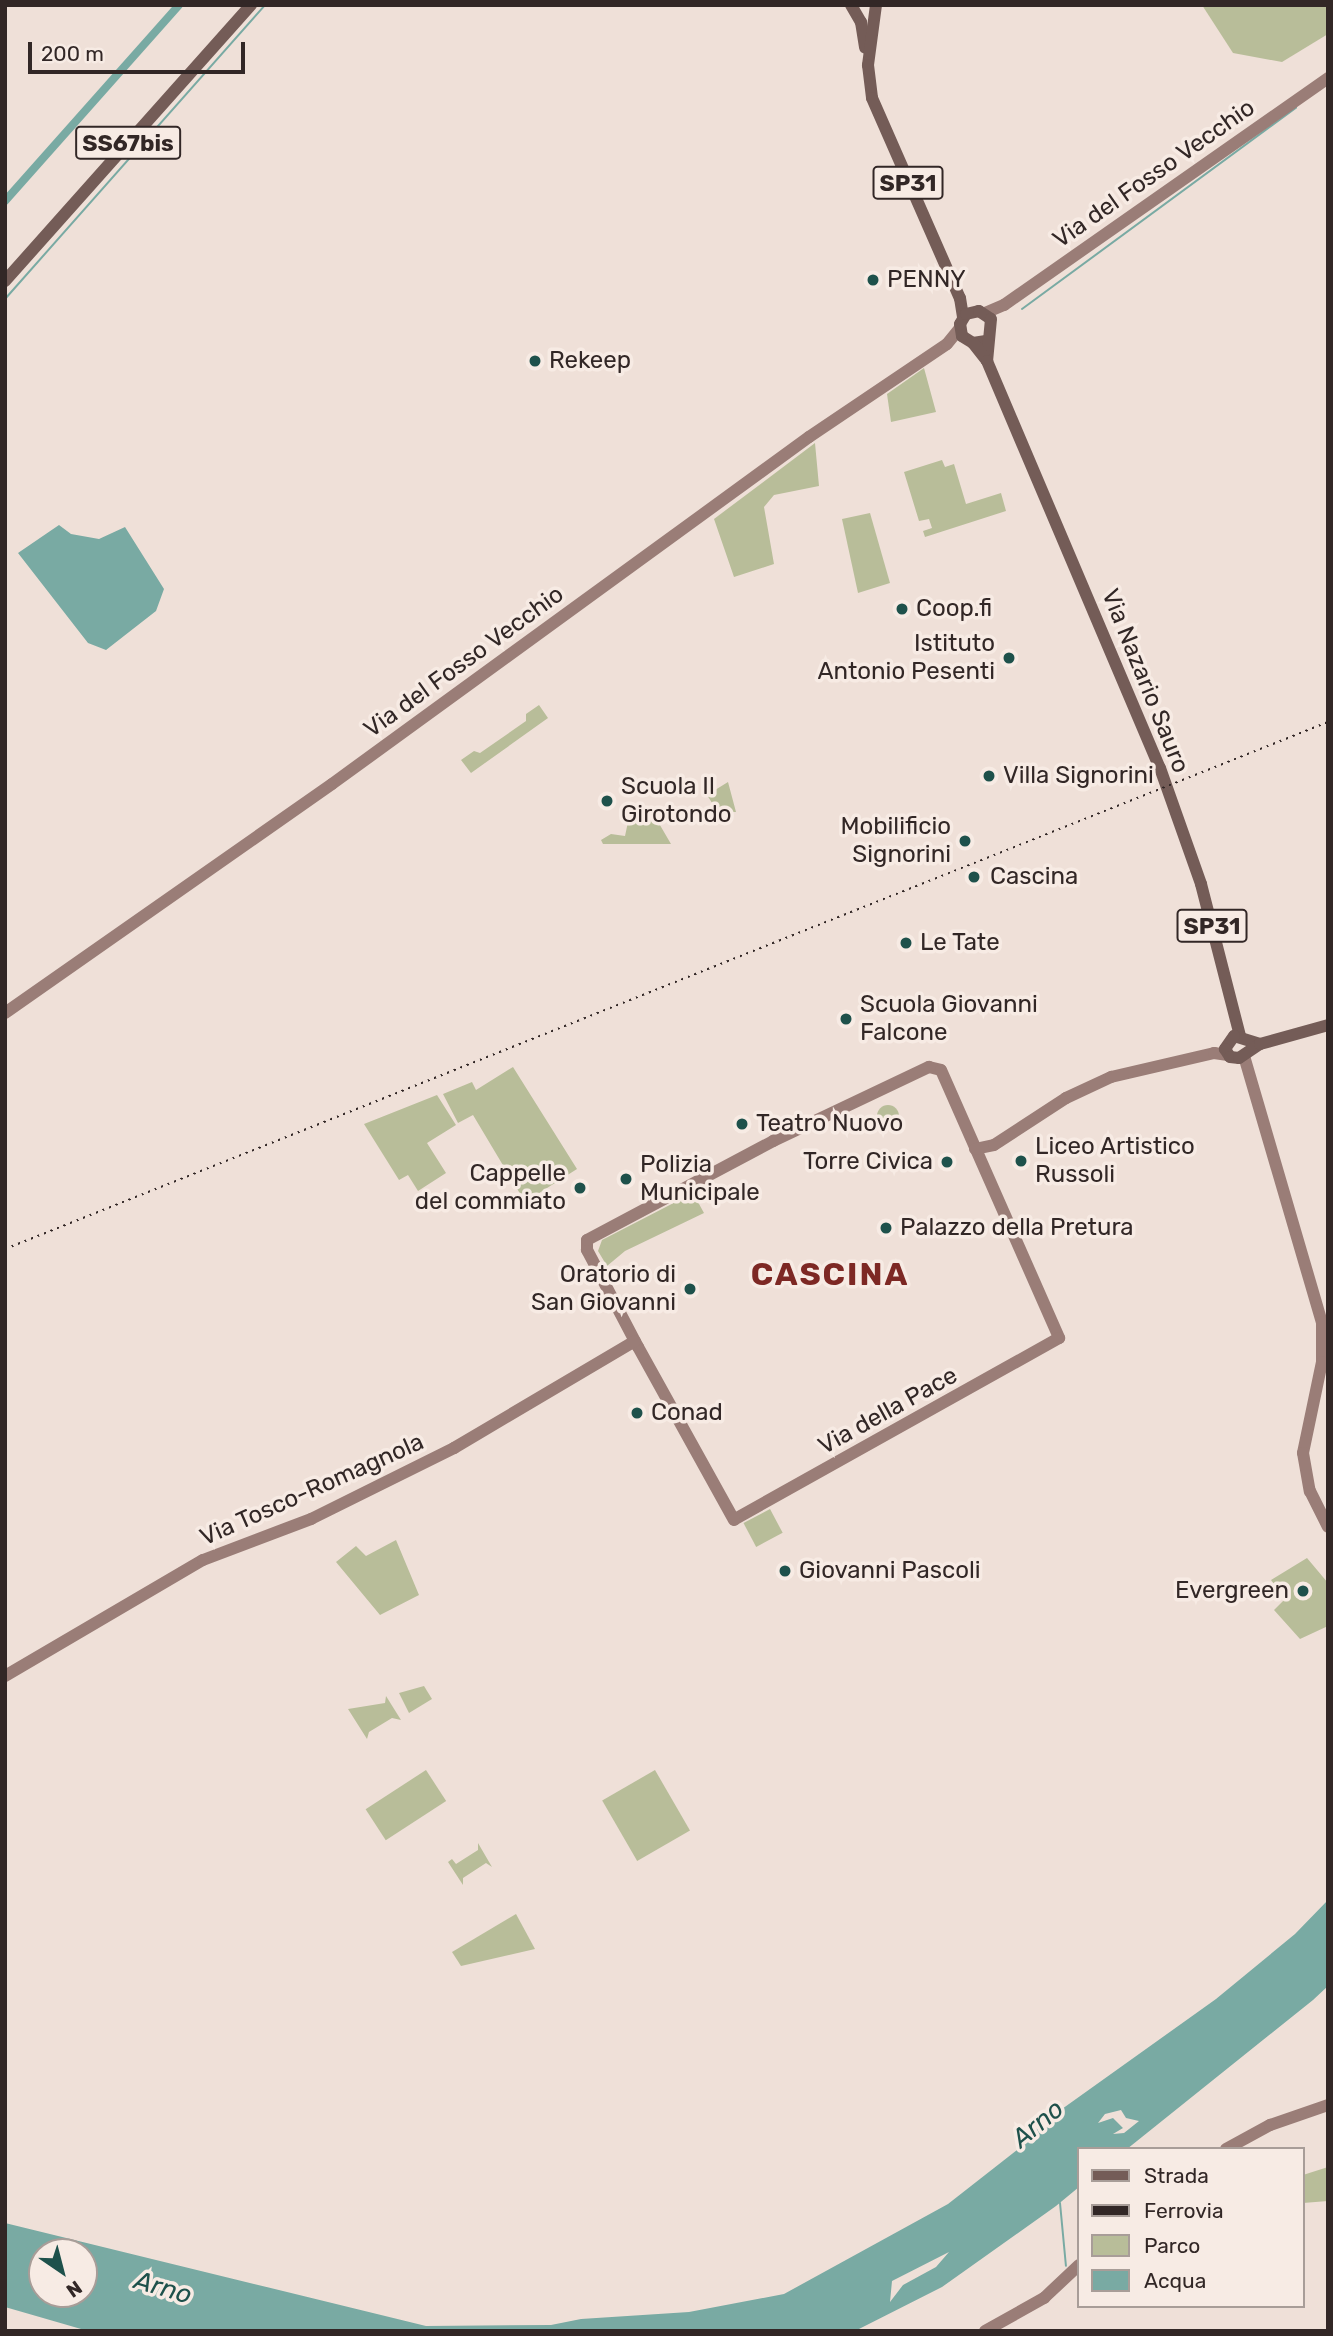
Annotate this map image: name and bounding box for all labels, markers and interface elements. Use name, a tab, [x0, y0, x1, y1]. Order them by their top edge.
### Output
scale bar	[32, 28, 248, 72]
text: 200 m	[41, 41, 104, 66]
street label: Via del Fosso Vecchio	[1047, 93, 1261, 255]
road number: SS67bis	[74, 124, 182, 162]
road number: SP31	[871, 164, 945, 202]
place label: PENNY	[887, 266, 966, 294]
marker: PENNY	[865, 272, 881, 288]
place label: Rekeep	[549, 347, 631, 375]
marker: Rekeep	[527, 353, 543, 369]
street label: Via del Fosso Vecchio	[358, 580, 570, 744]
street label: Via Nazario Sauro	[1095, 585, 1195, 777]
place label: Coop.fi	[916, 595, 992, 623]
marker: Coop.fi	[894, 601, 910, 617]
place label: Istituto Antonio Pesenti	[817, 630, 995, 686]
marker: Istituto Antonio Pesenti	[1001, 650, 1017, 666]
place label: Villa Signorini	[1003, 762, 1154, 790]
marker: Villa Signorini	[981, 768, 997, 784]
place label: Scuola Il Girotondo	[621, 773, 731, 829]
marker: Scuola Il Girotondo	[599, 793, 615, 809]
place label: Mobilificio Signorini	[840, 813, 951, 869]
marker: Mobilificio Signorini	[957, 833, 973, 849]
place label: Cascina	[990, 863, 1078, 891]
marker: Cascina	[964, 867, 984, 887]
road number: SP31	[1175, 906, 1249, 945]
place label: Le Tate	[920, 929, 1000, 957]
marker: Le Tate	[898, 935, 914, 951]
place label: Scuola Giovanni Falcone	[860, 991, 1038, 1047]
marker: Scuola Giovanni Falcone	[838, 1011, 854, 1027]
place label: Teatro Nuovo	[756, 1110, 903, 1138]
marker: Teatro Nuovo	[734, 1116, 750, 1132]
place label: Liceo Artistico Russoli	[1035, 1133, 1195, 1189]
place label: Torre Civica	[803, 1148, 933, 1176]
place label: Polizia Municipale	[640, 1151, 760, 1207]
marker: Liceo Artistico Russoli	[1013, 1153, 1029, 1169]
marker: Torre Civica	[939, 1154, 955, 1170]
place label: Cappelle del commiato	[415, 1160, 566, 1216]
marker: Polizia Municipale	[618, 1171, 634, 1187]
marker: Cappelle del commiato	[572, 1180, 588, 1196]
place label: Palazzo della Pretura	[900, 1214, 1134, 1242]
marker: Palazzo della Pretura	[878, 1220, 894, 1236]
district label: CASCINA	[752, 1255, 908, 1293]
place label: Oratorio di San Giovanni	[531, 1261, 676, 1317]
marker: Oratorio di San Giovanni	[682, 1281, 698, 1297]
street label: Via della Pace	[814, 1361, 962, 1461]
place label: Conad	[651, 1399, 723, 1427]
marker: Conad	[629, 1405, 645, 1421]
street label: Via Tosco-Romagnola	[195, 1428, 429, 1552]
place label: Giovanni Pascoli	[799, 1557, 981, 1585]
marker: Giovanni Pascoli	[777, 1563, 793, 1579]
place label: Evergreen	[1175, 1577, 1289, 1605]
marker: Evergreen	[1295, 1583, 1311, 1599]
water label: Arno	[1006, 2093, 1070, 2155]
legend	[1078, 2147, 1305, 2308]
text: Strada	[1144, 2163, 1209, 2188]
text: Ferrovia	[1144, 2198, 1224, 2223]
text: Parco	[1144, 2233, 1200, 2258]
north arrow	[28, 2238, 98, 2308]
water label: Arno	[131, 2265, 195, 2311]
text: Acqua	[1144, 2268, 1206, 2293]
text: N	[62, 2276, 86, 2302]

